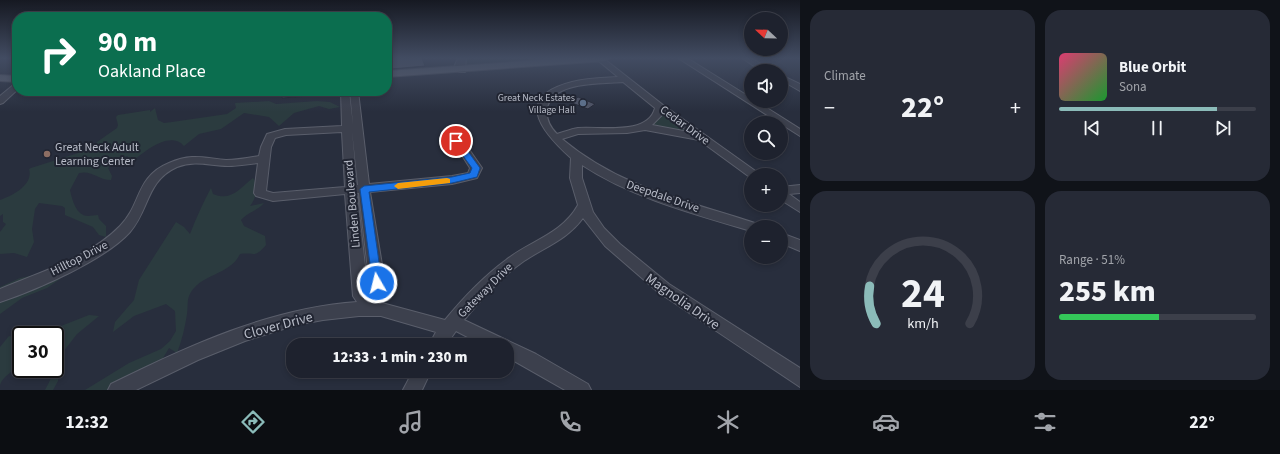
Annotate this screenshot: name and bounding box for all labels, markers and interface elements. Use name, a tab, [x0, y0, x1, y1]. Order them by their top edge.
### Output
north arrow	[744, 12, 788, 56]
map controls	[744, 12, 788, 264]
text: 90 m	[98, 22, 157, 62]
icon: right	[32, 28, 84, 80]
text: Blue Orbit	[1119, 57, 1186, 78]
text: Oakland Place	[98, 59, 206, 84]
button: sound	[744, 64, 788, 108]
text: Climate	[824, 67, 866, 85]
text: Sona	[1119, 78, 1147, 96]
text: 22°	[901, 86, 944, 129]
place label: Great Neck Estates Village Hall	[498, 91, 575, 117]
text: −	[824, 92, 835, 124]
text: +	[1010, 92, 1021, 124]
marker: Great Neck Estates Village Hall	[578, 98, 588, 108]
street label: Cedar Drive	[656, 101, 713, 149]
button: search	[744, 116, 788, 160]
icon: previous	[1081, 117, 1103, 139]
icon: pause	[1146, 117, 1168, 139]
icon: next	[1212, 117, 1234, 139]
pin	[439, 124, 473, 158]
icon: arrive	[445, 130, 467, 152]
place label: Great Neck Adult Learning Center	[55, 139, 139, 170]
marker: Great Neck Adult Learning Center	[42, 149, 52, 159]
street label: Linden Boulevard	[340, 159, 365, 249]
button: +	[744, 168, 788, 212]
street label: Deepdale Drive	[624, 176, 702, 217]
button: −	[744, 220, 788, 264]
street label: Hilltop Drive	[48, 237, 111, 280]
text: Range · 51%	[1059, 251, 1125, 269]
street label: Gateway Drive	[454, 259, 517, 322]
position arrow	[356, 262, 398, 304]
text: 24	[901, 263, 944, 323]
street label: Magnolia Drive	[641, 269, 724, 335]
text: 255 km	[1059, 270, 1156, 313]
street label: Clover Drive	[242, 307, 315, 345]
text: km/h	[907, 312, 938, 333]
speed limit sign: 30	[12, 326, 64, 378]
text: 12:33 · 1 min · 230 m	[333, 347, 467, 368]
icon: directions	[239, 408, 267, 436]
icon: music	[397, 408, 425, 436]
icon: phone	[556, 408, 584, 436]
icon: climate	[714, 408, 742, 436]
icon: car	[872, 408, 900, 436]
icon: filters	[1031, 408, 1059, 436]
text: 12:32	[65, 410, 109, 435]
text: 22°	[1189, 410, 1215, 435]

